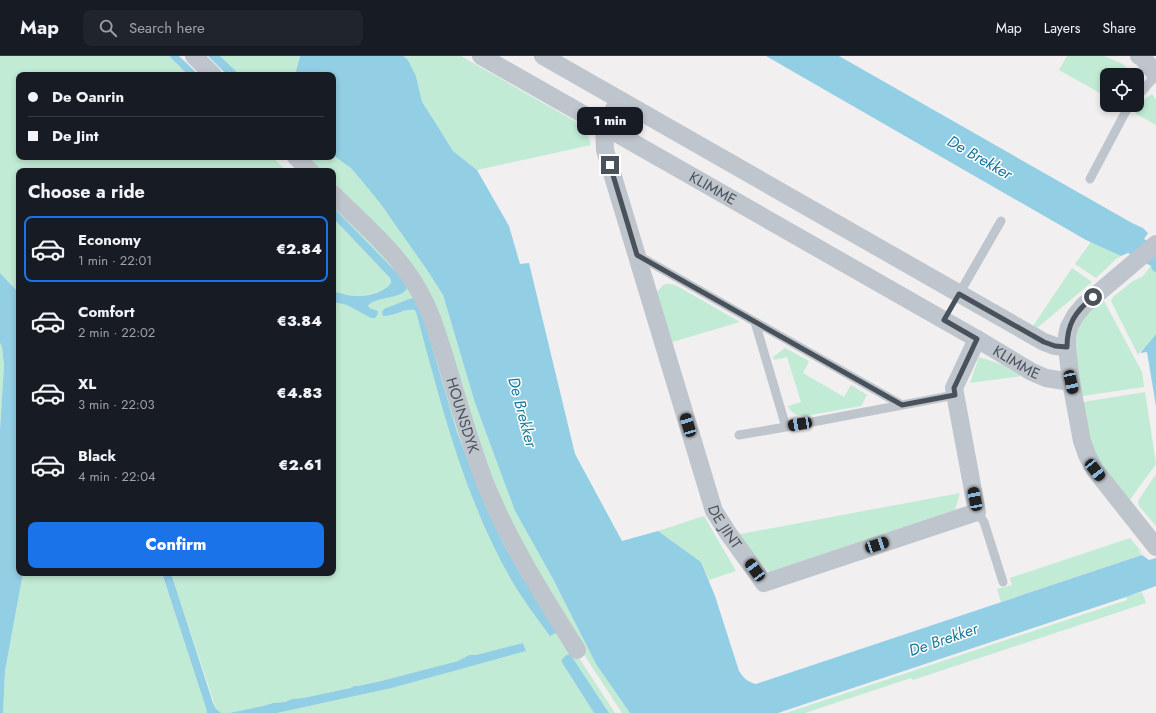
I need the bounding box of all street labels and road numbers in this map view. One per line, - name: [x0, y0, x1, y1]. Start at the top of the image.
- street label: KLIMME: [685, 166, 741, 211]
- street label: KLIMME: [989, 340, 1043, 385]
- street label: HOUNSDYK: [440, 375, 485, 457]
- street label: DE JINT: [702, 503, 747, 554]

